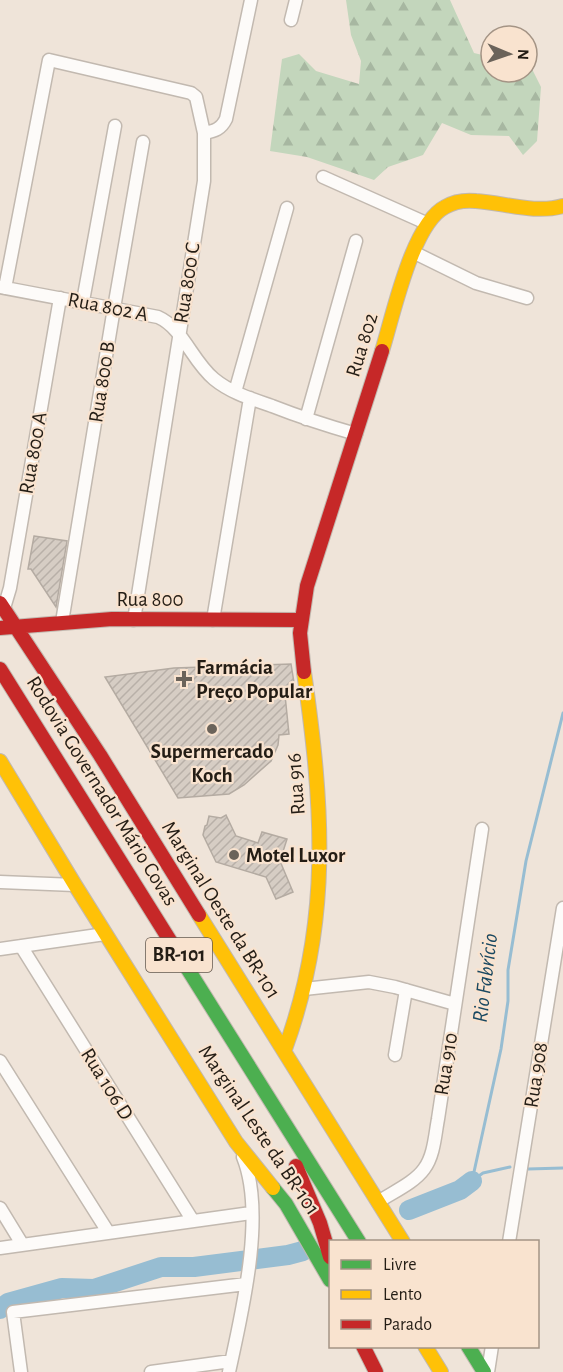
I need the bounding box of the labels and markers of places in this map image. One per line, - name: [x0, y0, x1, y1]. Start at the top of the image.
- place label: Farmácia Preço Popular: [196, 657, 313, 702]
- marker: Farmácia Preço Popular: [177, 672, 191, 686]
- marker: Supermercado Koch: [205, 722, 219, 736]
- place label: Supermercado Koch: [150, 741, 274, 786]
- place label: Motel Luxor: [246, 845, 346, 866]
- marker: Motel Luxor: [227, 848, 241, 862]

